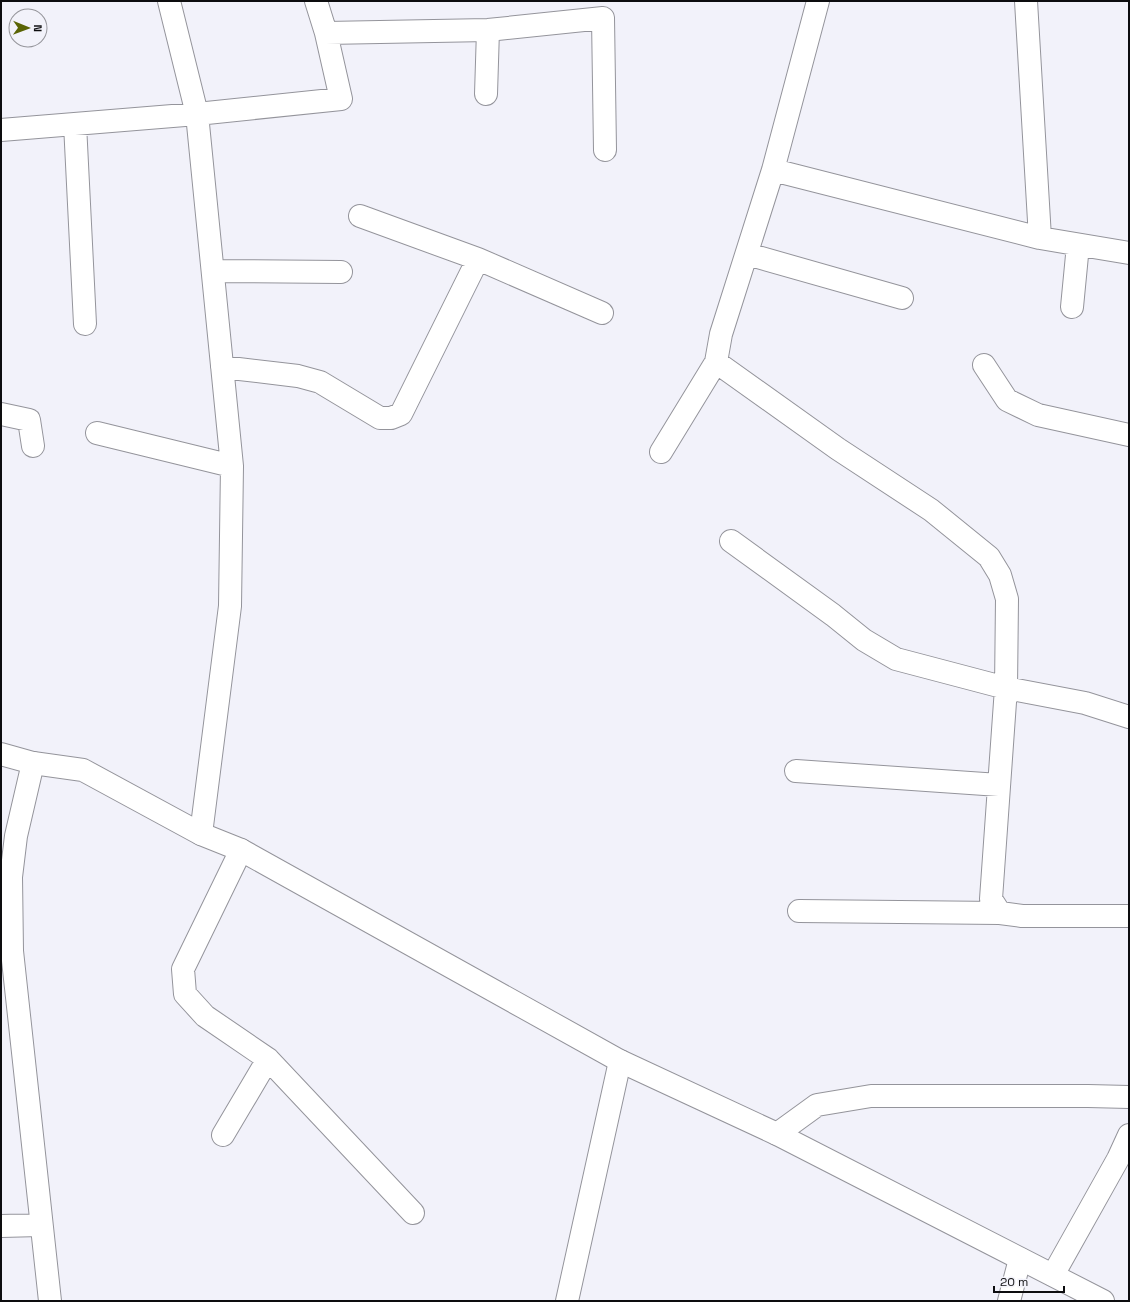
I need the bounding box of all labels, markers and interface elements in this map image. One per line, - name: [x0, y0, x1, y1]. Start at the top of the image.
- north arrow: [8, 8, 48, 48]
- text: N: [31, 24, 45, 32]
- scale bar: [994, 1268, 1064, 1294]
- text: 20 m: [1000, 1274, 1028, 1290]

